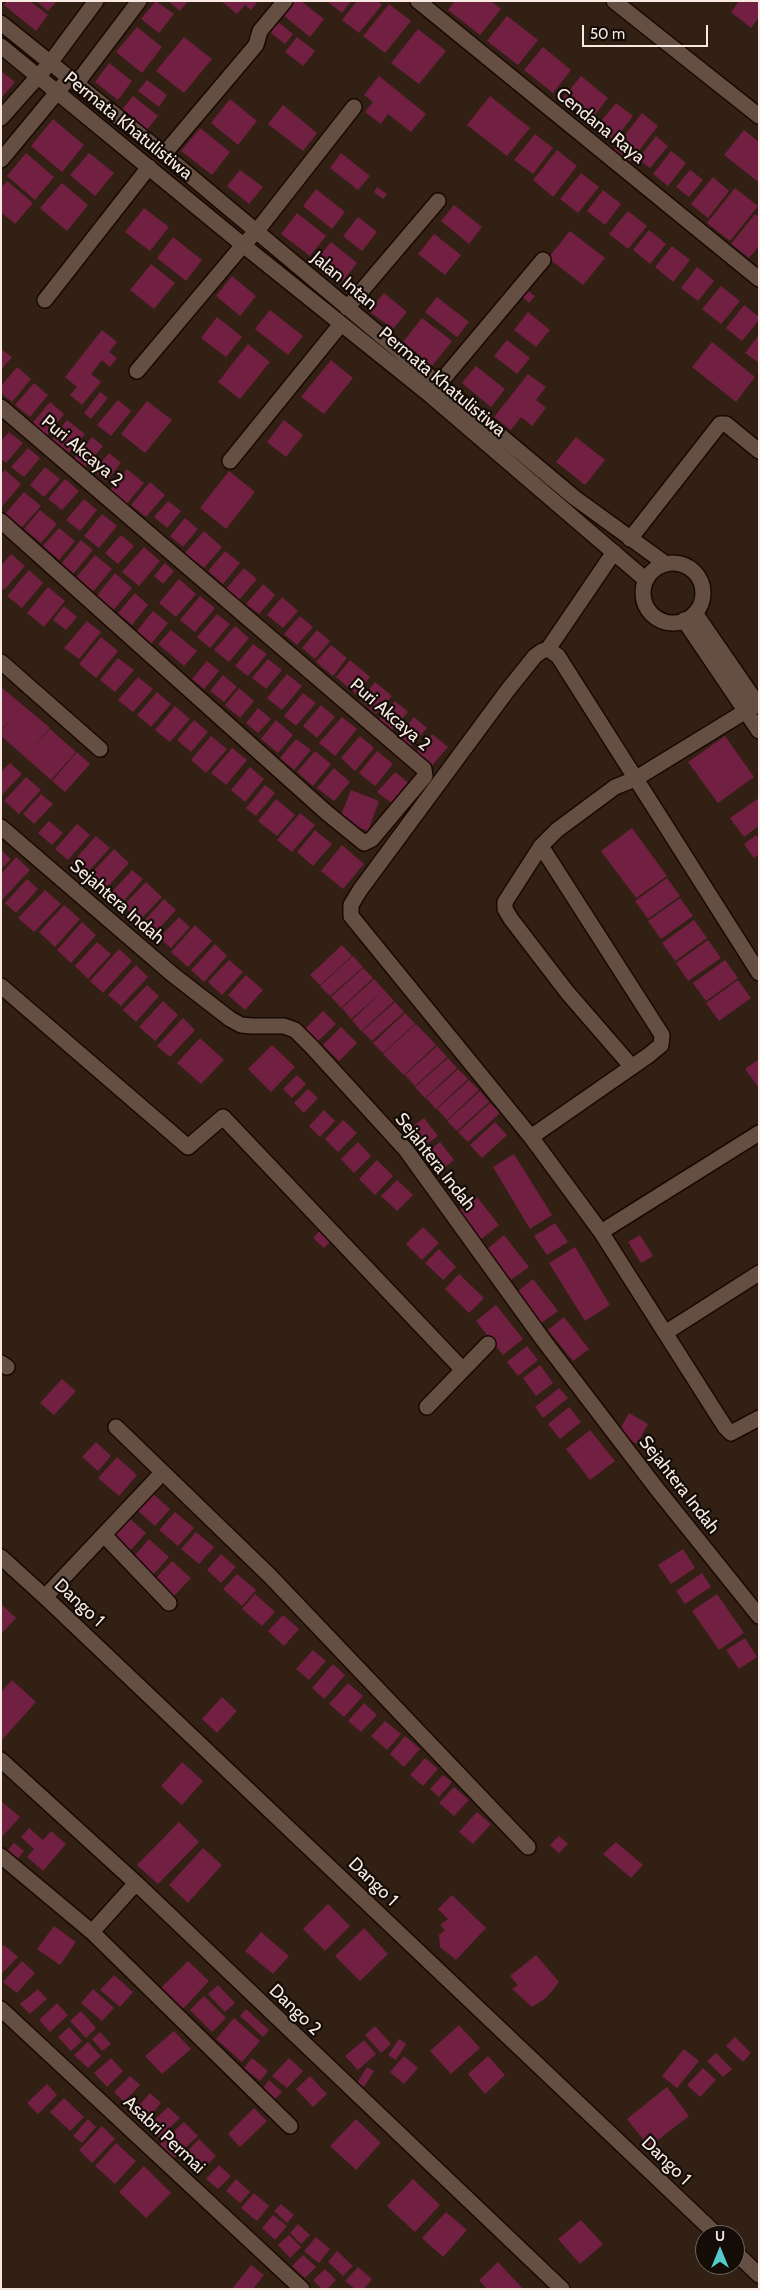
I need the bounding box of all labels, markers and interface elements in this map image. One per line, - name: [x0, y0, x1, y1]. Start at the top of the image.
- scale bar: [585, 15, 711, 47]
- text: 50 m: [590, 25, 625, 43]
- street label: Permata Khatulistiwa: [59, 68, 197, 184]
- street label: Cendana Raya: [551, 84, 649, 168]
- street label: Jalan Intan: [307, 247, 381, 315]
- street label: Permata Khatulistiwa: [374, 323, 510, 441]
- street label: Puri Akcaya 2: [37, 411, 127, 491]
- street label: Puri Akcaya 2: [345, 674, 435, 756]
- street label: Sejahtera Indah: [65, 855, 169, 949]
- street label: Sejahtera Indah: [390, 1109, 480, 1215]
- street label: Sejahtera Indah: [634, 1432, 724, 1538]
- street label: Dango 1: [50, 1574, 108, 1632]
- street label: Dango 1: [344, 1853, 402, 1911]
- street label: Dango 2: [264, 1980, 326, 2040]
- street label: Asabri Permai: [119, 2092, 209, 2178]
- street label: Dango 1: [637, 2132, 695, 2190]
- north arrow: [695, 2225, 745, 2275]
- text: U: [715, 2227, 725, 2245]

